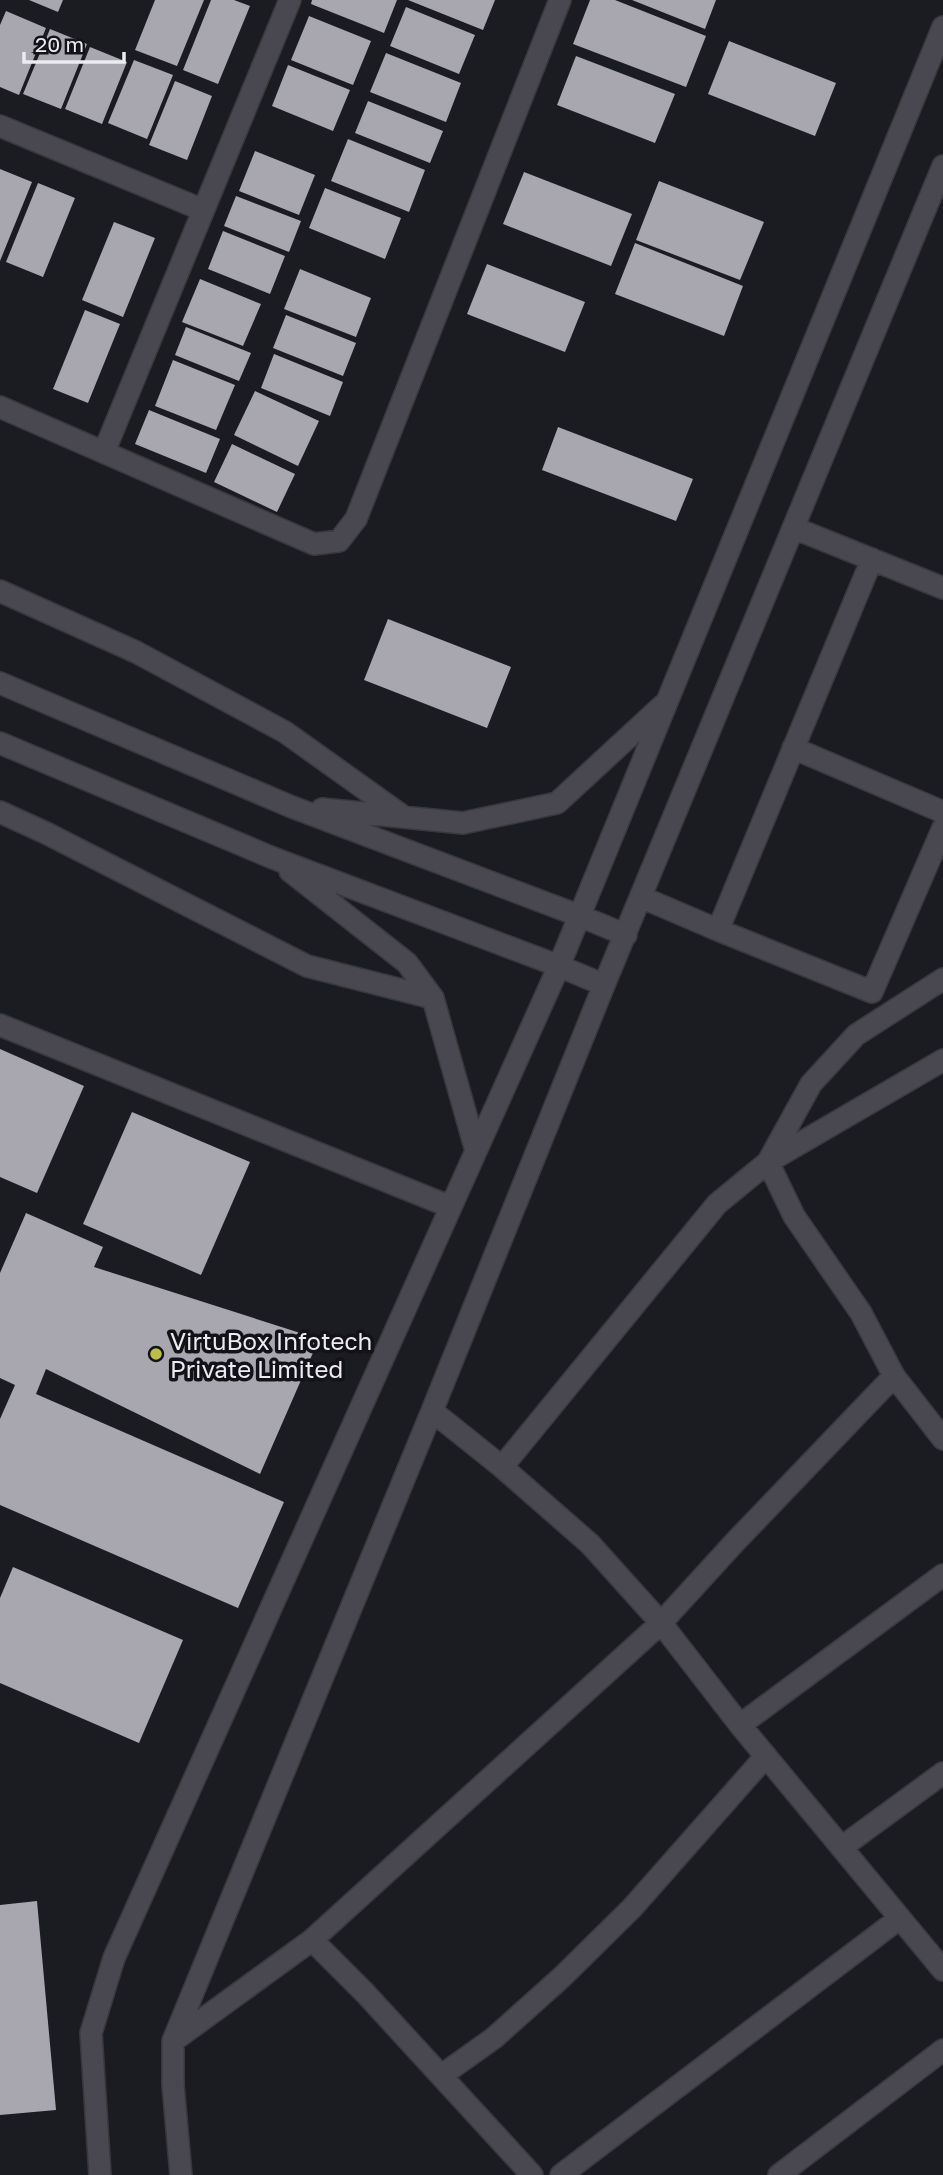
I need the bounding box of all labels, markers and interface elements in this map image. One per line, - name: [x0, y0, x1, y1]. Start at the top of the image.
- scale bar: [24, 21, 124, 65]
- text: 20 m: [35, 31, 84, 57]
- place label: VirtuBox Infotech Private Limited: [170, 1326, 372, 1383]
- marker: VirtuBox Infotech Private Limited: [148, 1346, 164, 1362]

